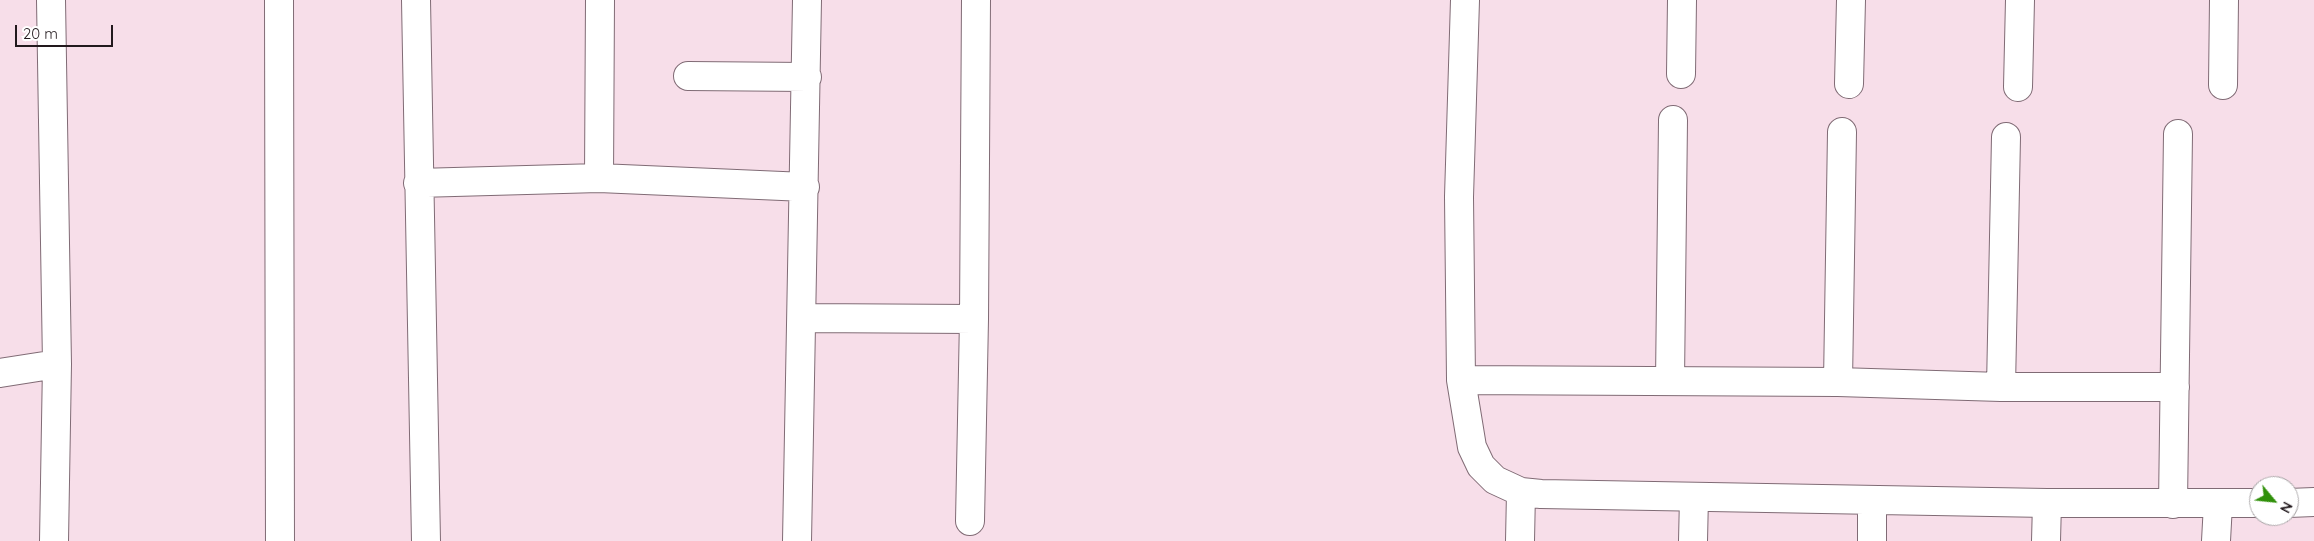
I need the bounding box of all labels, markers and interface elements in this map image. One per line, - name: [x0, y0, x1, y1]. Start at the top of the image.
- scale bar: [18, 15, 115, 47]
- text: 20 m: [23, 24, 58, 43]
- north arrow: [2249, 476, 2299, 526]
- text: N: [2276, 499, 2297, 516]

